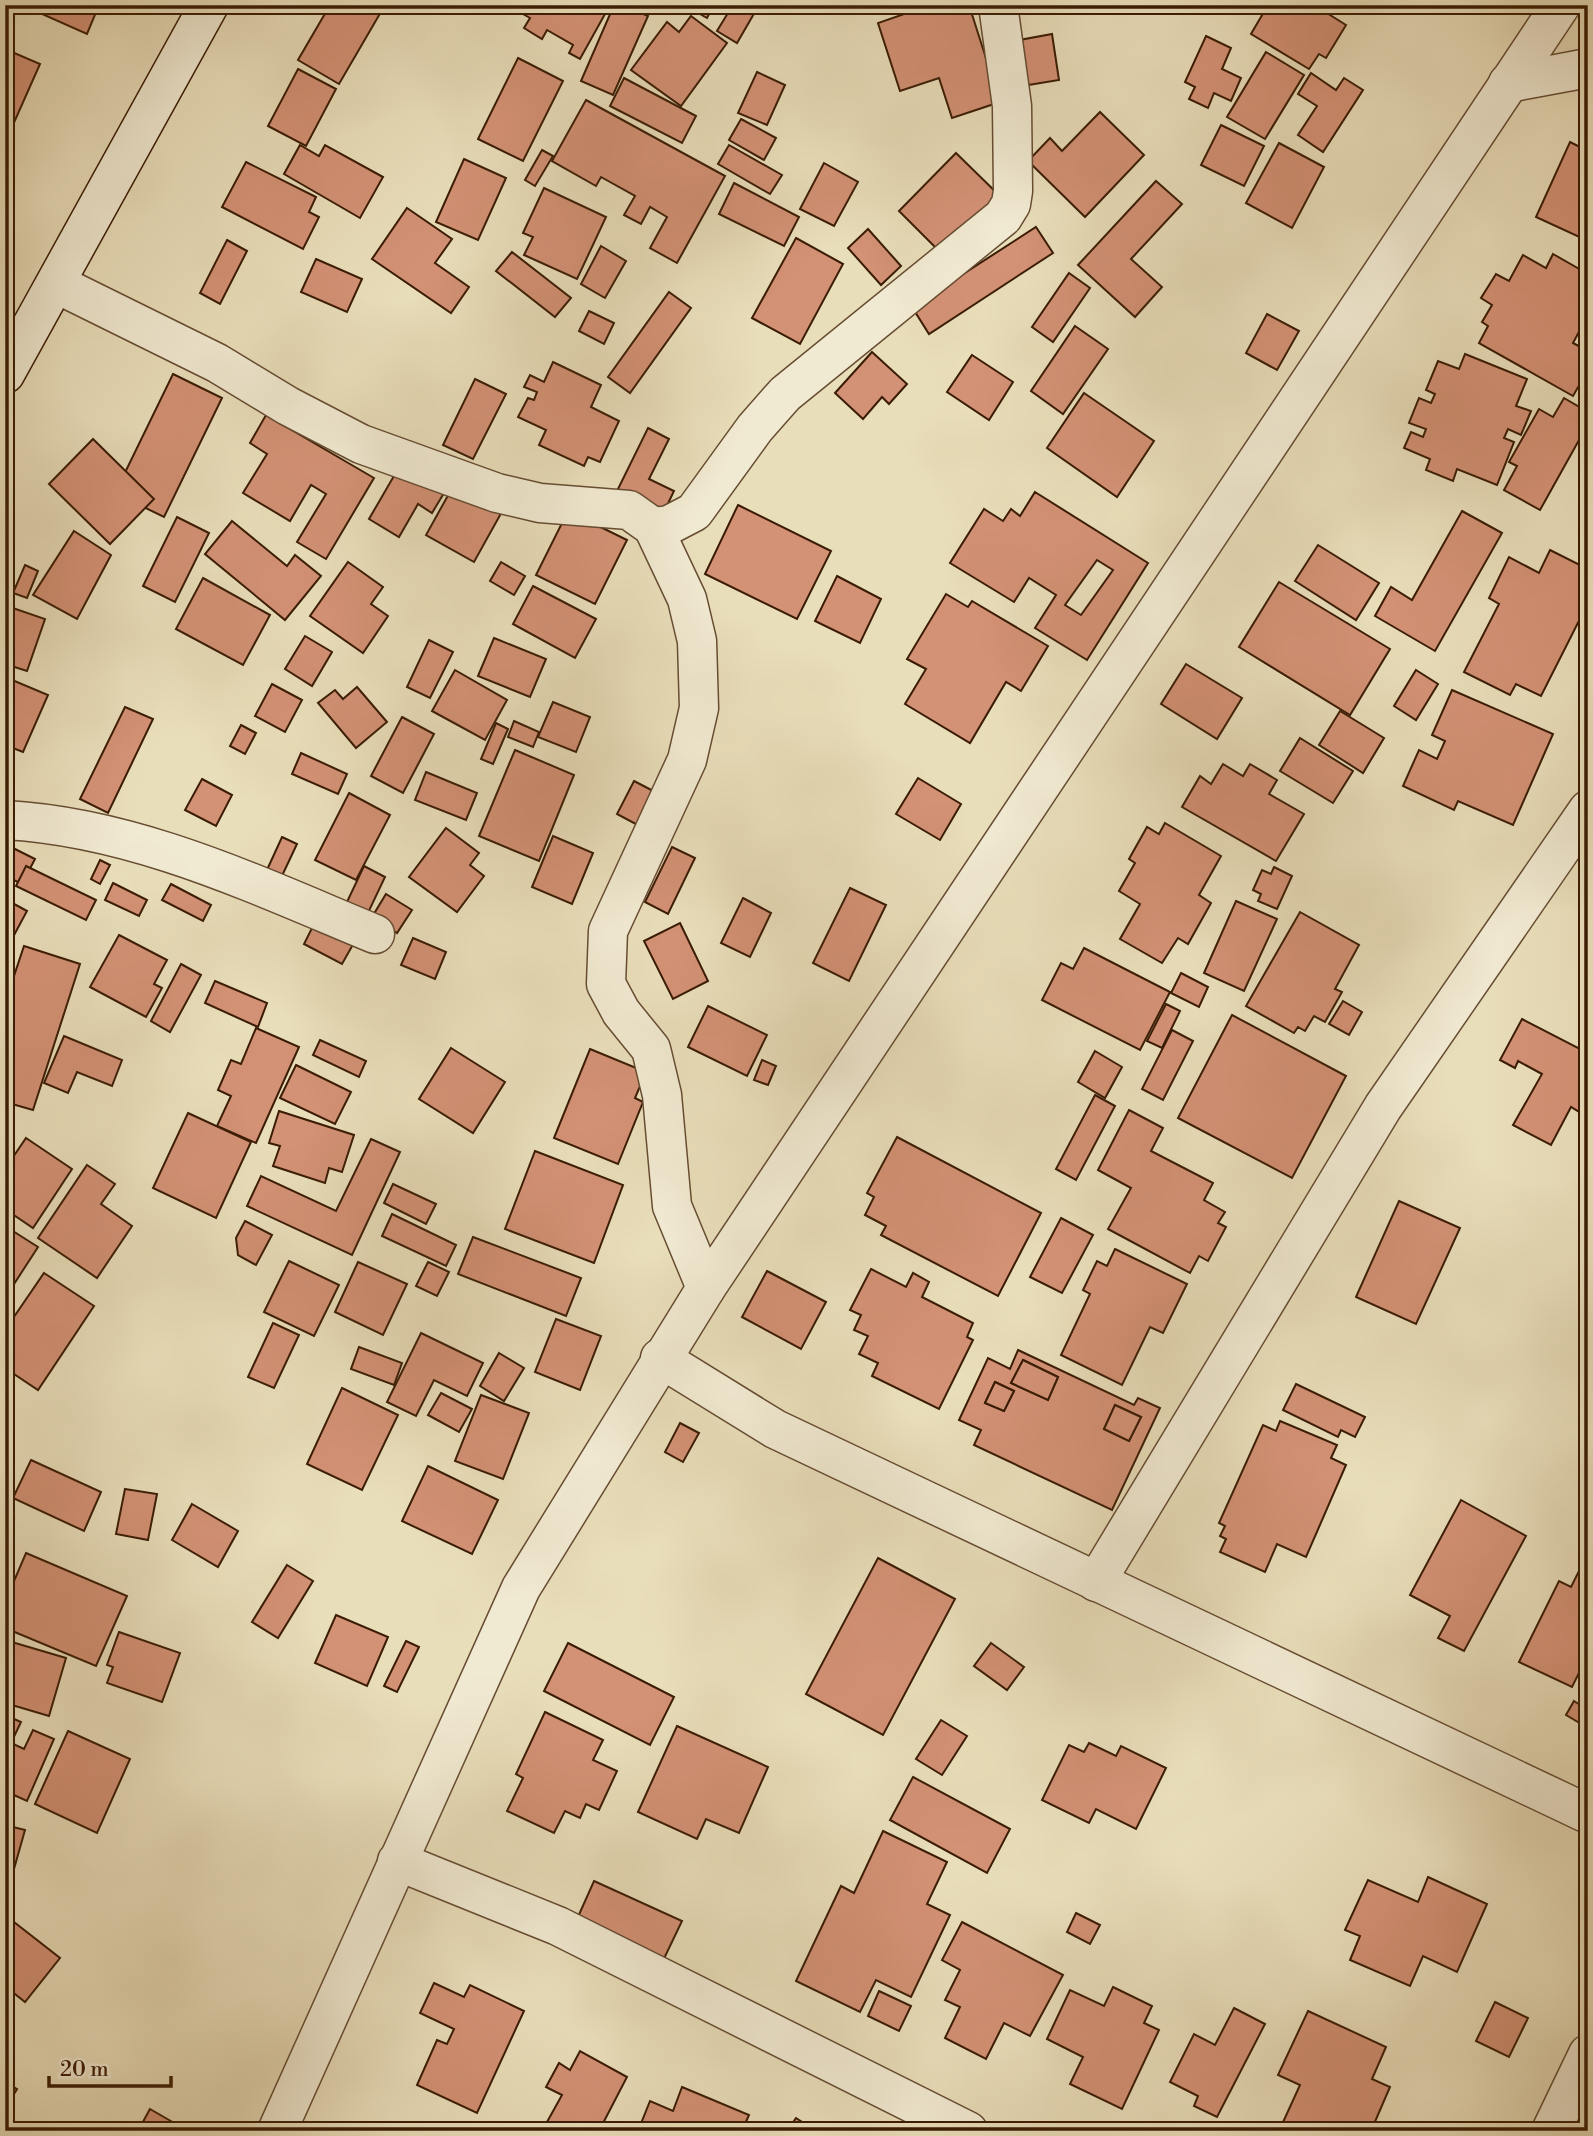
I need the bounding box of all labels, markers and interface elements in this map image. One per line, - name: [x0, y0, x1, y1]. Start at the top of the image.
- scale bar: [49, 2045, 172, 2089]
- text: 20 m: [60, 2057, 109, 2083]

